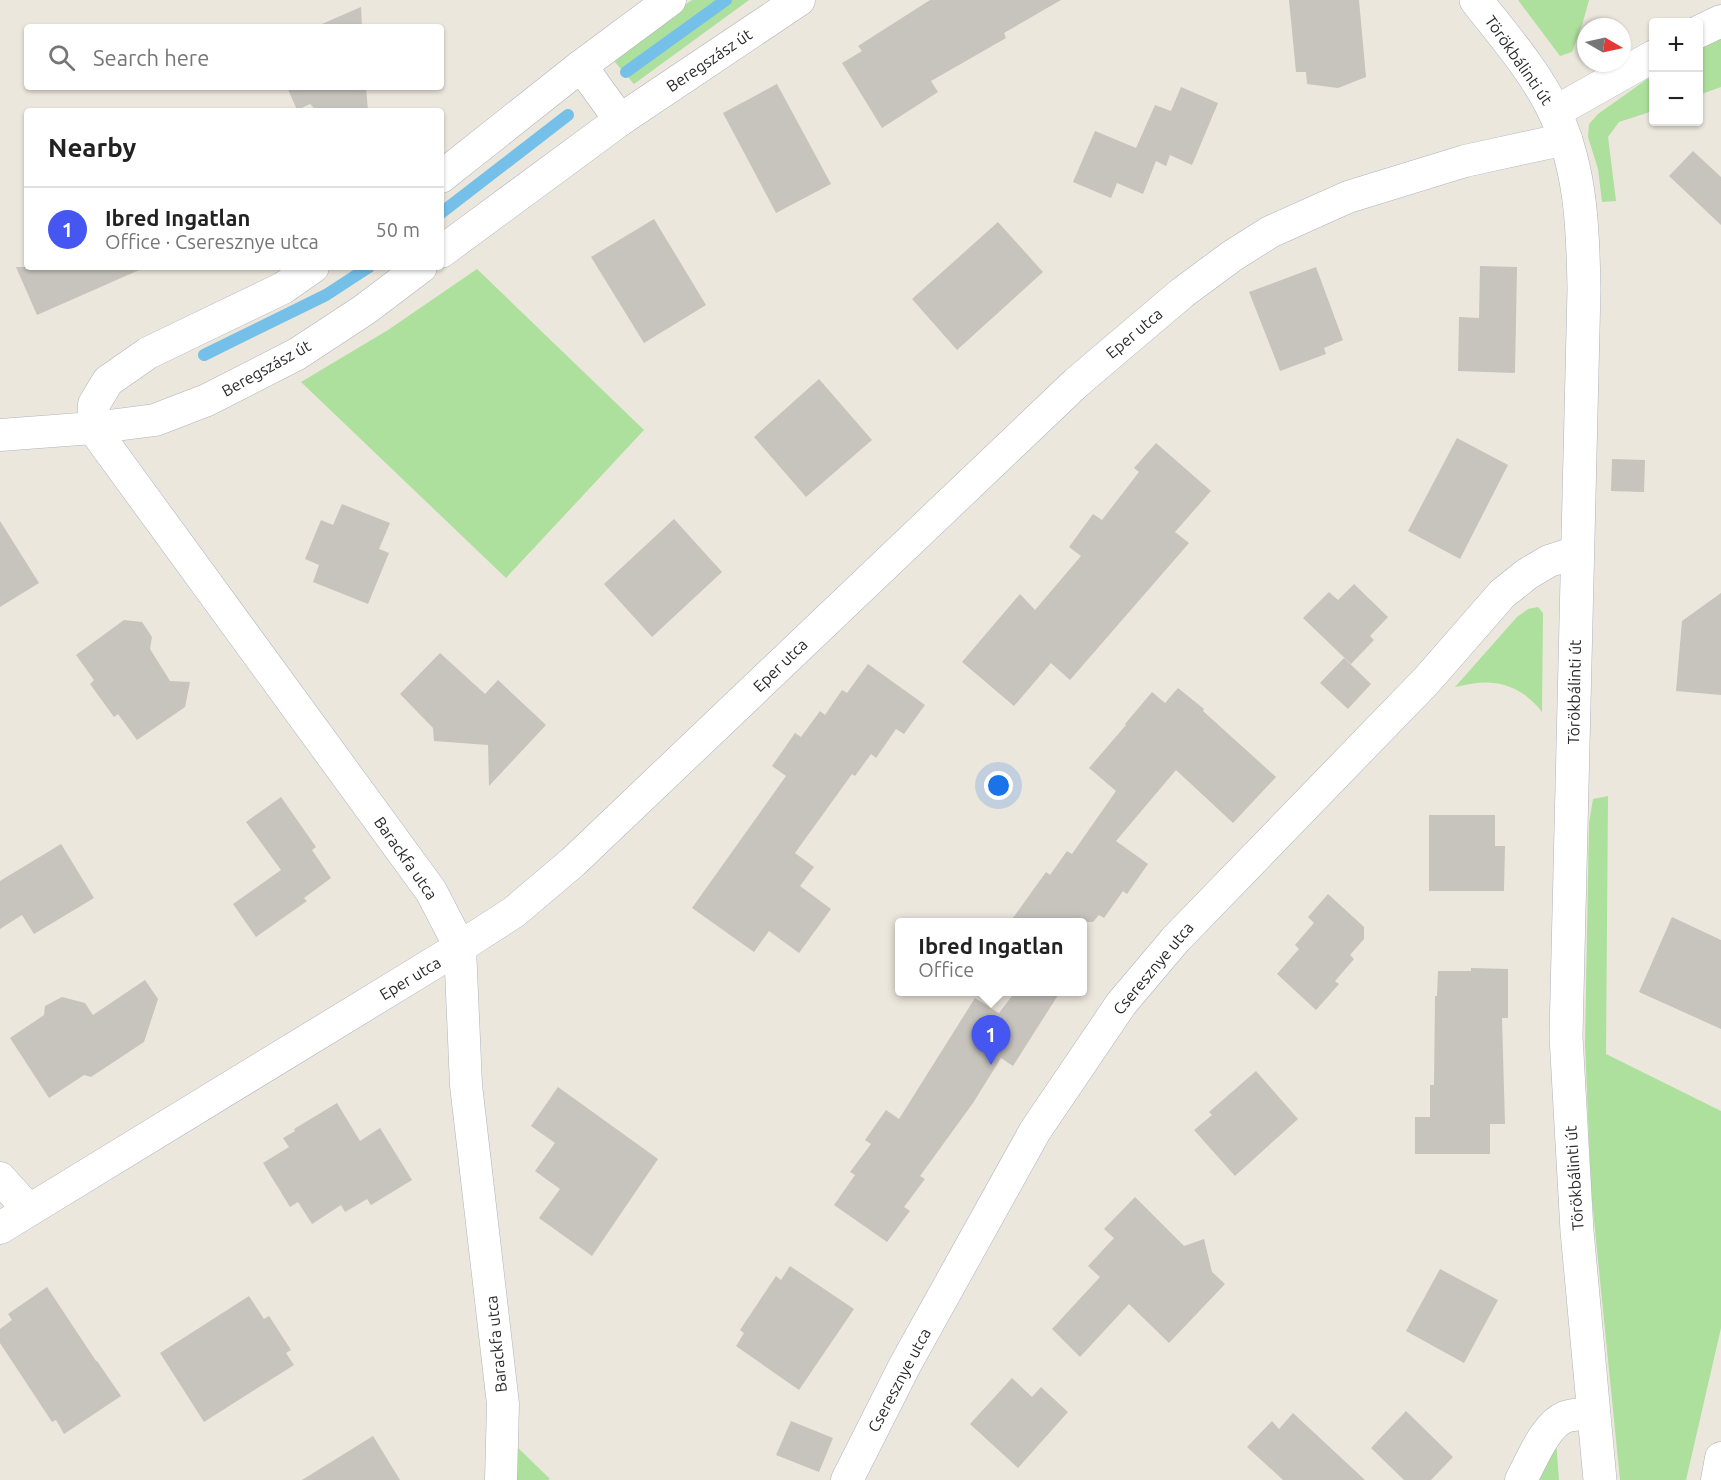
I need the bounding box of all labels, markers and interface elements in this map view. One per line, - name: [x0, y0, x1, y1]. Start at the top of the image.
- street label: Törökbálinti út: [1482, 12, 1557, 109]
- north arrow: [1577, 18, 1631, 72]
- map controls: [1649, 18, 1703, 126]
- button: +: [1649, 18, 1703, 72]
- search box: [24, 24, 444, 90]
- street label: Beregszász út: [663, 24, 756, 95]
- icon: search: [45, 41, 78, 74]
- text: Search here: [93, 45, 209, 70]
- button: −: [1649, 72, 1703, 126]
- text: Nearby: [48, 133, 136, 162]
- text: Ibred Ingatlan: [105, 205, 250, 230]
- text: 1: [62, 218, 73, 241]
- text: 50 m: [376, 218, 420, 241]
- text: Office · Cseresznye utca: [105, 230, 319, 253]
- street label: Eper utca: [1102, 304, 1166, 362]
- street label: Beregszász út: [218, 336, 314, 400]
- street label: Eper utca: [749, 635, 811, 695]
- street label: Törökbálinti út: [1564, 639, 1584, 745]
- your location: [984, 771, 1013, 800]
- street label: Barackfa utca: [371, 813, 441, 903]
- popup: [895, 918, 1087, 996]
- street label: Cseresznye utca: [1109, 918, 1197, 1018]
- text: Ibred Ingatlan: [918, 933, 1064, 958]
- street label: Eper utca: [376, 953, 444, 1003]
- text: Office: [918, 958, 974, 981]
- pin: 1: [972, 1016, 1010, 1065]
- street label: Törökbálinti út: [1561, 1124, 1587, 1231]
- street label: Barackfa utca: [482, 1295, 510, 1393]
- street label: Cseresznye utca: [864, 1325, 934, 1435]

